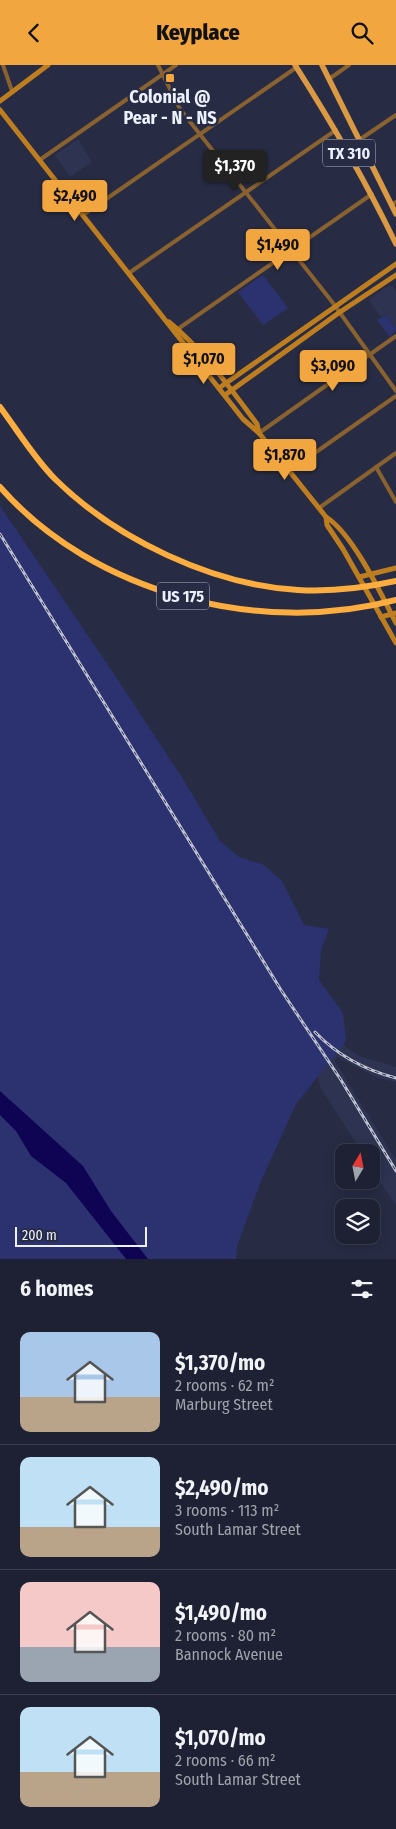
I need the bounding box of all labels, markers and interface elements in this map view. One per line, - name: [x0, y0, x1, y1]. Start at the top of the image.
- icon: back: [20, 19, 48, 47]
- text: Keyplace: [156, 19, 240, 46]
- icon: search: [348, 19, 376, 47]
- marker: Colonial @ Pear - N - NS: [164, 72, 176, 84]
- place label: Colonial @ Pear - N - NS: [123, 86, 217, 129]
- road number: TX 310: [323, 140, 375, 167]
- pin: $1,370: [194, 149, 276, 192]
- text: $1,370: [215, 156, 255, 175]
- pin: $2,490: [34, 179, 116, 222]
- text: $2,490: [53, 186, 97, 205]
- pin: $1,490: [237, 229, 319, 271]
- text: $1,490: [257, 235, 299, 254]
- pin: $1,070: [163, 343, 245, 385]
- text: $1,070: [183, 349, 225, 368]
- pin: $3,090: [292, 349, 374, 392]
- text: $3,090: [311, 356, 355, 375]
- pin: $1,870: [244, 439, 326, 481]
- text: $1,870: [264, 445, 306, 464]
- road number: US 175: [157, 583, 209, 609]
- north arrow: [335, 1144, 380, 1189]
- map controls: [335, 1144, 380, 1244]
- button: layers: [335, 1199, 380, 1244]
- scale bar: [15, 1224, 148, 1247]
- text: 200 m: [22, 1227, 57, 1244]
- icon: filters: [348, 1275, 376, 1303]
- text: 6 homes: [20, 1276, 93, 1302]
- text: $1,370/mo: [175, 1350, 265, 1376]
- icon: home: [60, 1352, 120, 1412]
- text: 2 rooms · 62 m²: [175, 1376, 274, 1395]
- text: Marburg Street: [175, 1395, 273, 1414]
- text: $2,490/mo: [175, 1475, 268, 1501]
- icon: home: [60, 1477, 120, 1537]
- text: 3 rooms · 113 m²: [175, 1501, 279, 1520]
- text: South Lamar Street: [175, 1520, 301, 1539]
- text: $1,490/mo: [175, 1600, 267, 1626]
- icon: home: [60, 1602, 120, 1662]
- text: 2 rooms · 80 m²: [175, 1626, 276, 1645]
- text: Bannock Avenue: [175, 1645, 283, 1664]
- text: $1,070/mo: [175, 1725, 266, 1751]
- icon: home: [60, 1727, 120, 1787]
- text: 2 rooms · 66 m²: [175, 1751, 275, 1770]
- text: South Lamar Street: [175, 1770, 301, 1789]

